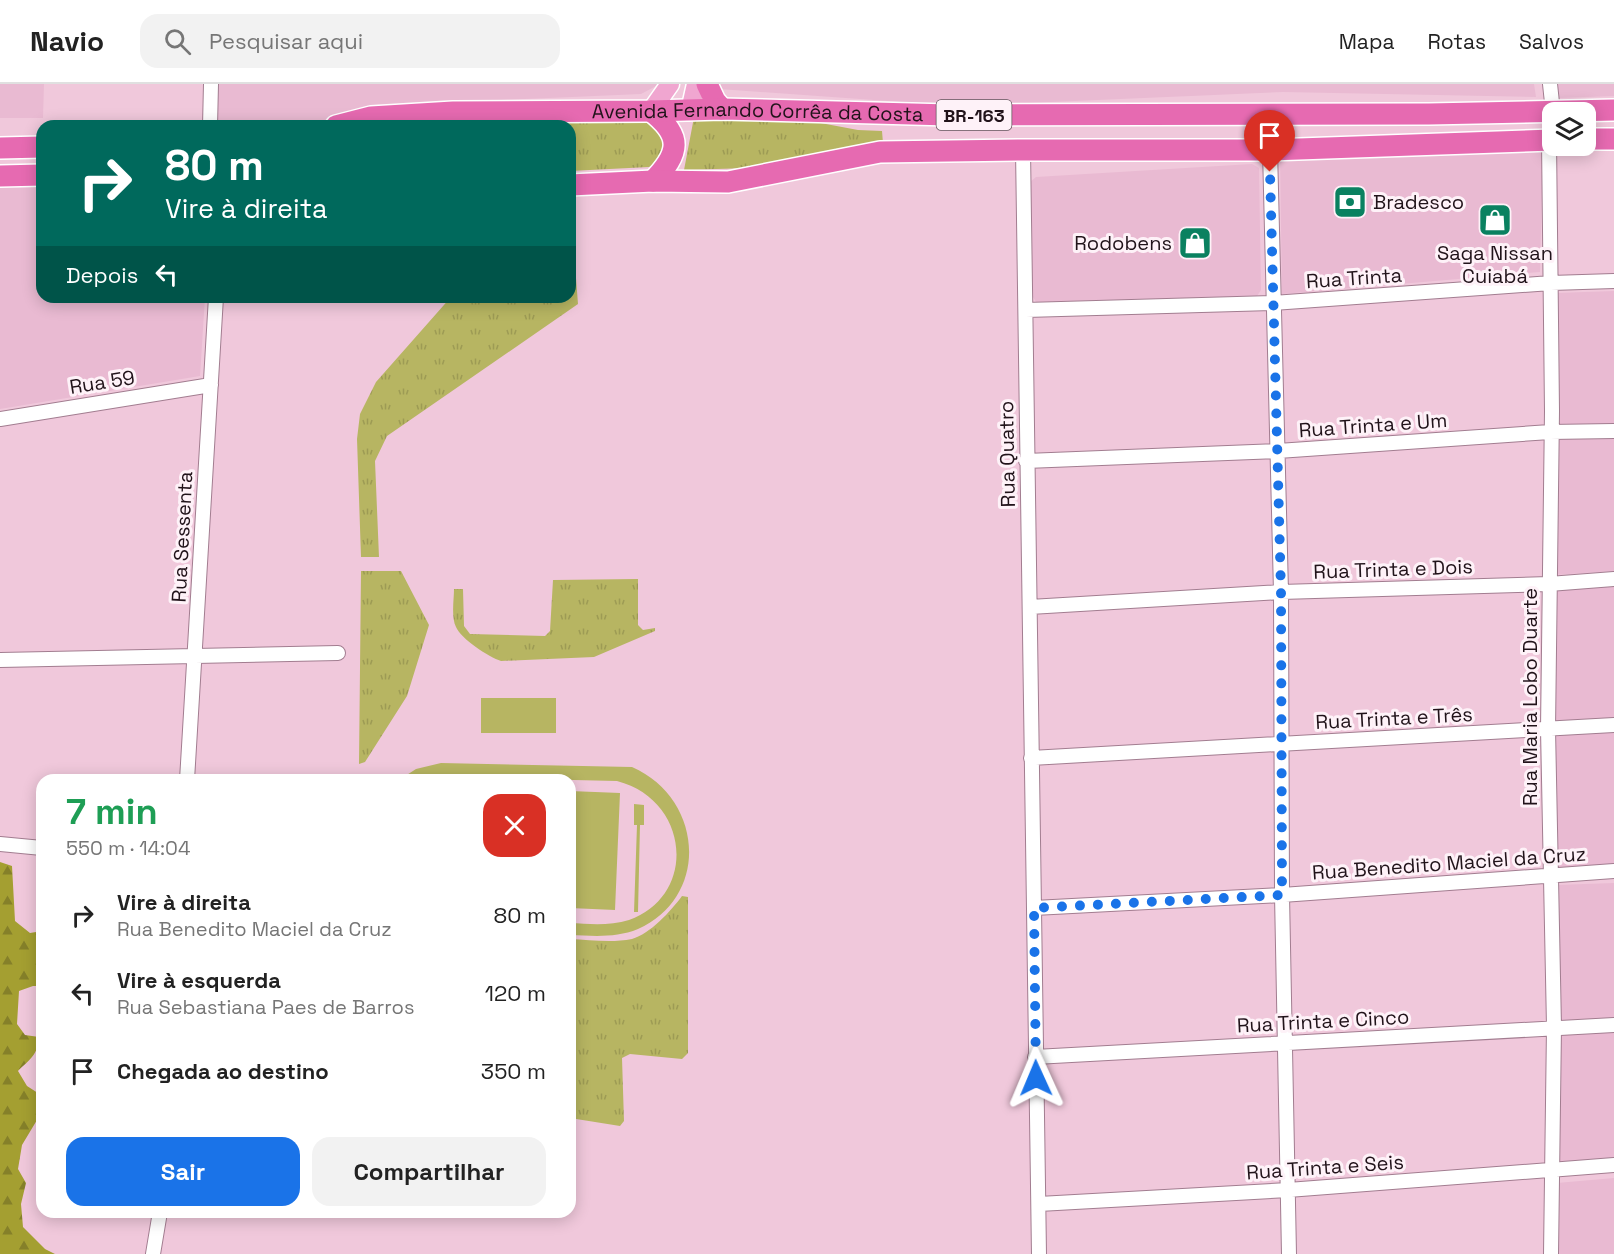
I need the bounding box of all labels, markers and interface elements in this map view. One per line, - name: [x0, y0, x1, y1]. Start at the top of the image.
- search box: [140, 14, 560, 68]
- text: Navio: [30, 23, 104, 59]
- icon: search: [161, 25, 194, 58]
- text: Pesquisar aqui: [209, 27, 363, 55]
- text: Mapa: [1339, 28, 1394, 55]
- text: Rotas: [1427, 28, 1486, 55]
- text: Salvos: [1519, 28, 1584, 55]
- street label: Avenida Fernando Corrêa da Costa: [592, 96, 924, 127]
- road number: BR-163: [936, 100, 1012, 130]
- map controls: [1542, 102, 1596, 156]
- button: layers: [1542, 102, 1596, 156]
- pin: [1244, 110, 1295, 172]
- icon: arrive: [1253, 119, 1286, 152]
- text: 80 m: [165, 139, 264, 192]
- icon: right: [66, 144, 144, 222]
- bank icon: Bradesco: [1332, 184, 1368, 220]
- place label: Bradesco: [1373, 189, 1464, 215]
- text: Vire à direita: [165, 191, 328, 226]
- shop icon: Saga Nissan Cuiabá: [1477, 202, 1513, 238]
- shop icon: Rodobens: [1177, 225, 1213, 261]
- place label: Rodobens: [1074, 230, 1172, 256]
- place label: Saga Nissan Cuiabá: [1437, 240, 1553, 289]
- icon: left: [150, 258, 183, 291]
- text: Depois: [66, 261, 138, 289]
- street label: Rua Trinta: [1305, 262, 1403, 294]
- street label: Rua 59: [68, 364, 136, 400]
- street label: Rua Quatro: [993, 400, 1021, 508]
- street label: Rua Trinta e Um: [1298, 407, 1448, 443]
- street label: Rua Sessenta: [166, 471, 198, 603]
- street label: Rua Trinta e Dois: [1313, 553, 1473, 585]
- street label: Rua Maria Lobo Duarte: [1517, 588, 1543, 806]
- street label: Rua Trinta e Três: [1315, 701, 1473, 735]
- text: 7 min: [66, 789, 158, 835]
- button: close: [483, 794, 546, 857]
- text: 550 m · 14:04: [66, 835, 190, 861]
- street label: Rua Benedito Maciel da Cruz: [1311, 840, 1587, 886]
- text: Vire à direita: [117, 888, 251, 916]
- icon: right: [66, 899, 99, 932]
- text: 80 m: [494, 901, 546, 929]
- text: Rua Benedito Maciel da Cruz: [117, 916, 392, 942]
- text: Vire à esquerda: [117, 966, 281, 994]
- icon: left: [66, 977, 99, 1010]
- text: 120 m: [485, 979, 546, 1007]
- text: Rua Sebastiana Paes de Barros: [117, 994, 414, 1020]
- street label: Rua Trinta e Cinco: [1236, 1003, 1410, 1039]
- position arrow: [1004, 1046, 1068, 1110]
- icon: arrive: [66, 1055, 99, 1088]
- text: Chegada ao destino: [117, 1057, 329, 1085]
- text: 350 m: [481, 1057, 546, 1085]
- button: Sair: [66, 1137, 300, 1206]
- button: Compartilhar: [312, 1137, 546, 1206]
- street label: Rua Trinta e Seis: [1245, 1149, 1405, 1185]

